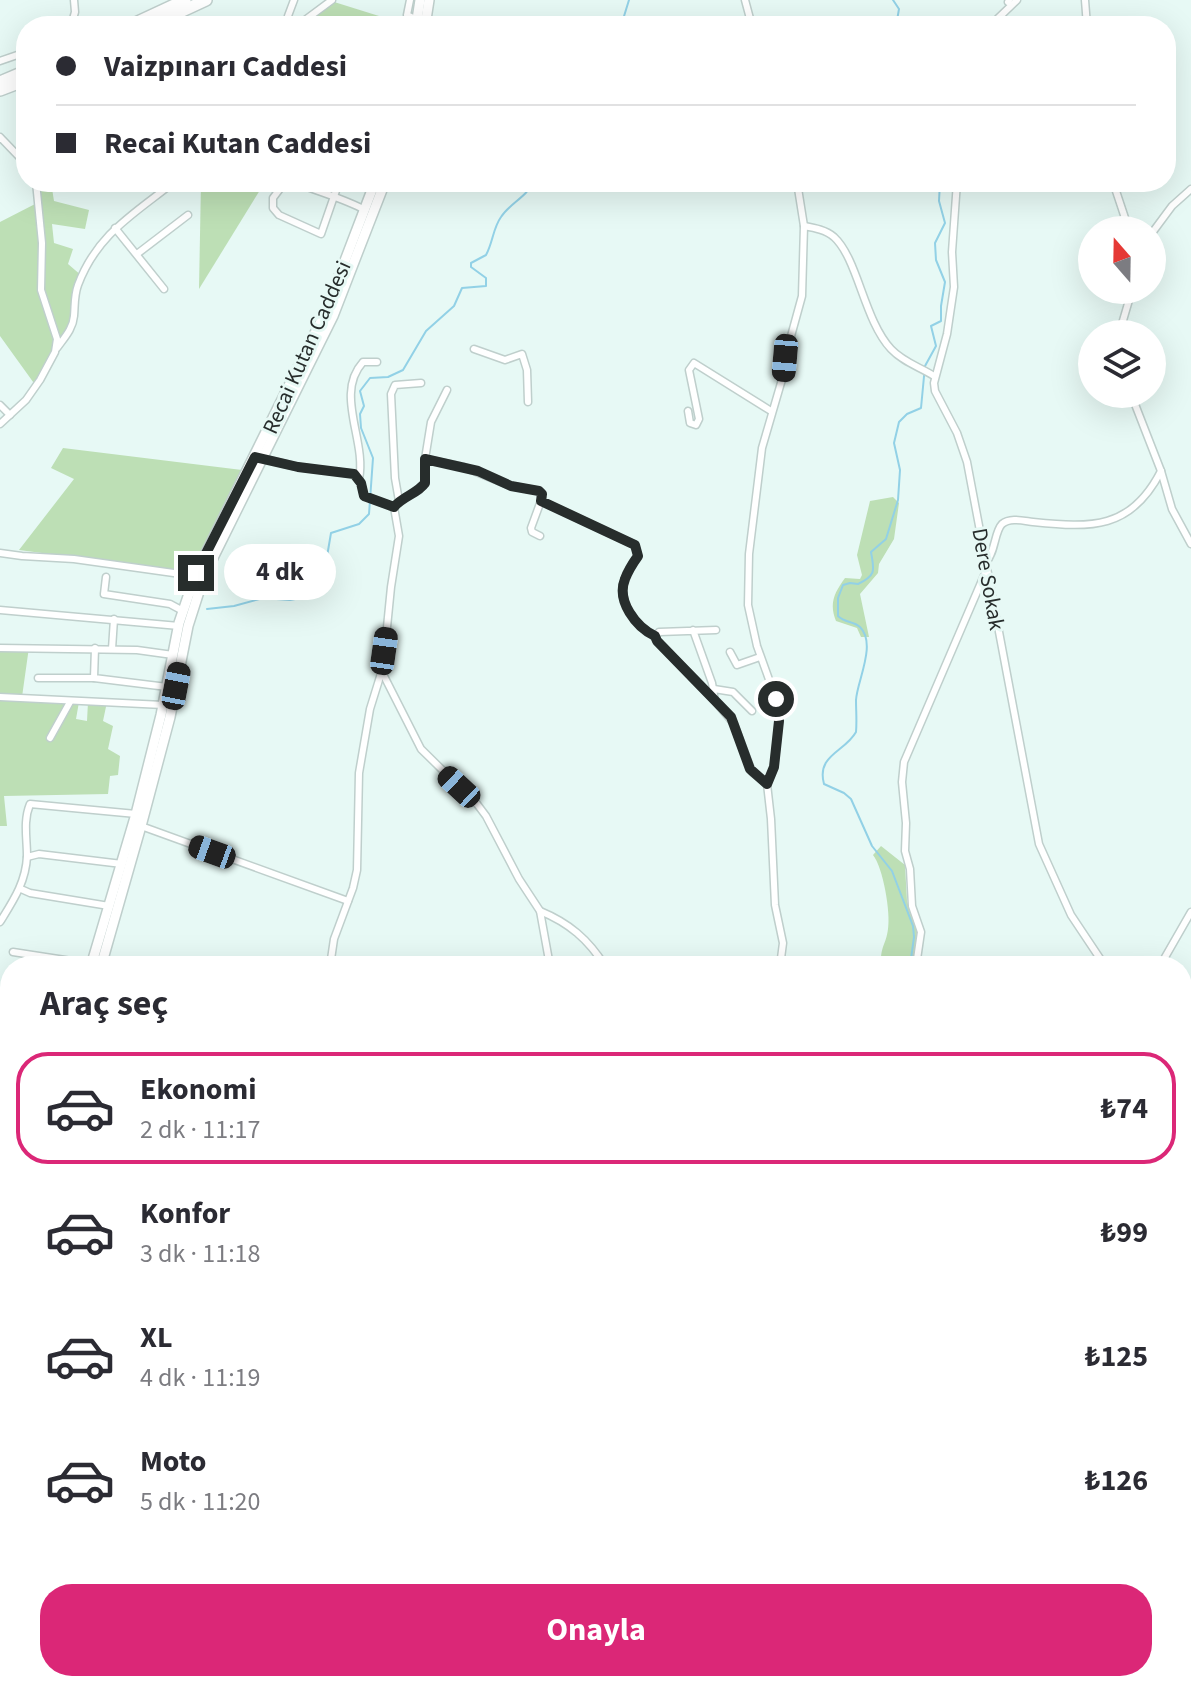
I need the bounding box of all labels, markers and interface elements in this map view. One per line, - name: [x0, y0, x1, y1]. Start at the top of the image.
- text: Vaizpınarı Caddesi: [104, 45, 347, 88]
- text: Recai Kutan Caddesi: [104, 122, 371, 165]
- north arrow: [1078, 216, 1166, 304]
- map controls: [1078, 216, 1166, 408]
- street label: Recai Kutan Caddesi: [254, 256, 359, 439]
- button: layers: [1078, 320, 1166, 408]
- car: [771, 333, 799, 383]
- street label: Dere Sokak: [963, 525, 1013, 633]
- callout: 4 dk: [224, 545, 336, 601]
- text: 4 dk: [256, 553, 304, 590]
- route end: [178, 555, 214, 591]
- car: [369, 626, 399, 676]
- car: [160, 660, 192, 712]
- route start: [758, 681, 794, 717]
- car: [433, 762, 485, 812]
- car: [185, 833, 239, 871]
- text: Araç seç: [40, 978, 168, 1029]
- text: Ekonomi: [140, 1068, 257, 1111]
- icon: car: [44, 1072, 116, 1144]
- text: ₺74: [1100, 1087, 1148, 1130]
- text: 2 dk · 11:17: [140, 1111, 260, 1148]
- text: Konfor: [140, 1192, 230, 1235]
- icon: car: [44, 1196, 116, 1268]
- text: ₺99: [1100, 1211, 1148, 1254]
- text: 3 dk · 11:18: [140, 1235, 260, 1272]
- text: XL: [140, 1316, 173, 1359]
- icon: car: [44, 1320, 116, 1392]
- text: ₺125: [1085, 1335, 1148, 1378]
- text: 4 dk · 11:19: [140, 1359, 260, 1396]
- text: Moto: [140, 1440, 206, 1483]
- icon: car: [44, 1444, 116, 1516]
- text: ₺126: [1085, 1459, 1148, 1502]
- text: 5 dk · 11:20: [140, 1483, 260, 1520]
- button: Onayla: [40, 1584, 1152, 1676]

